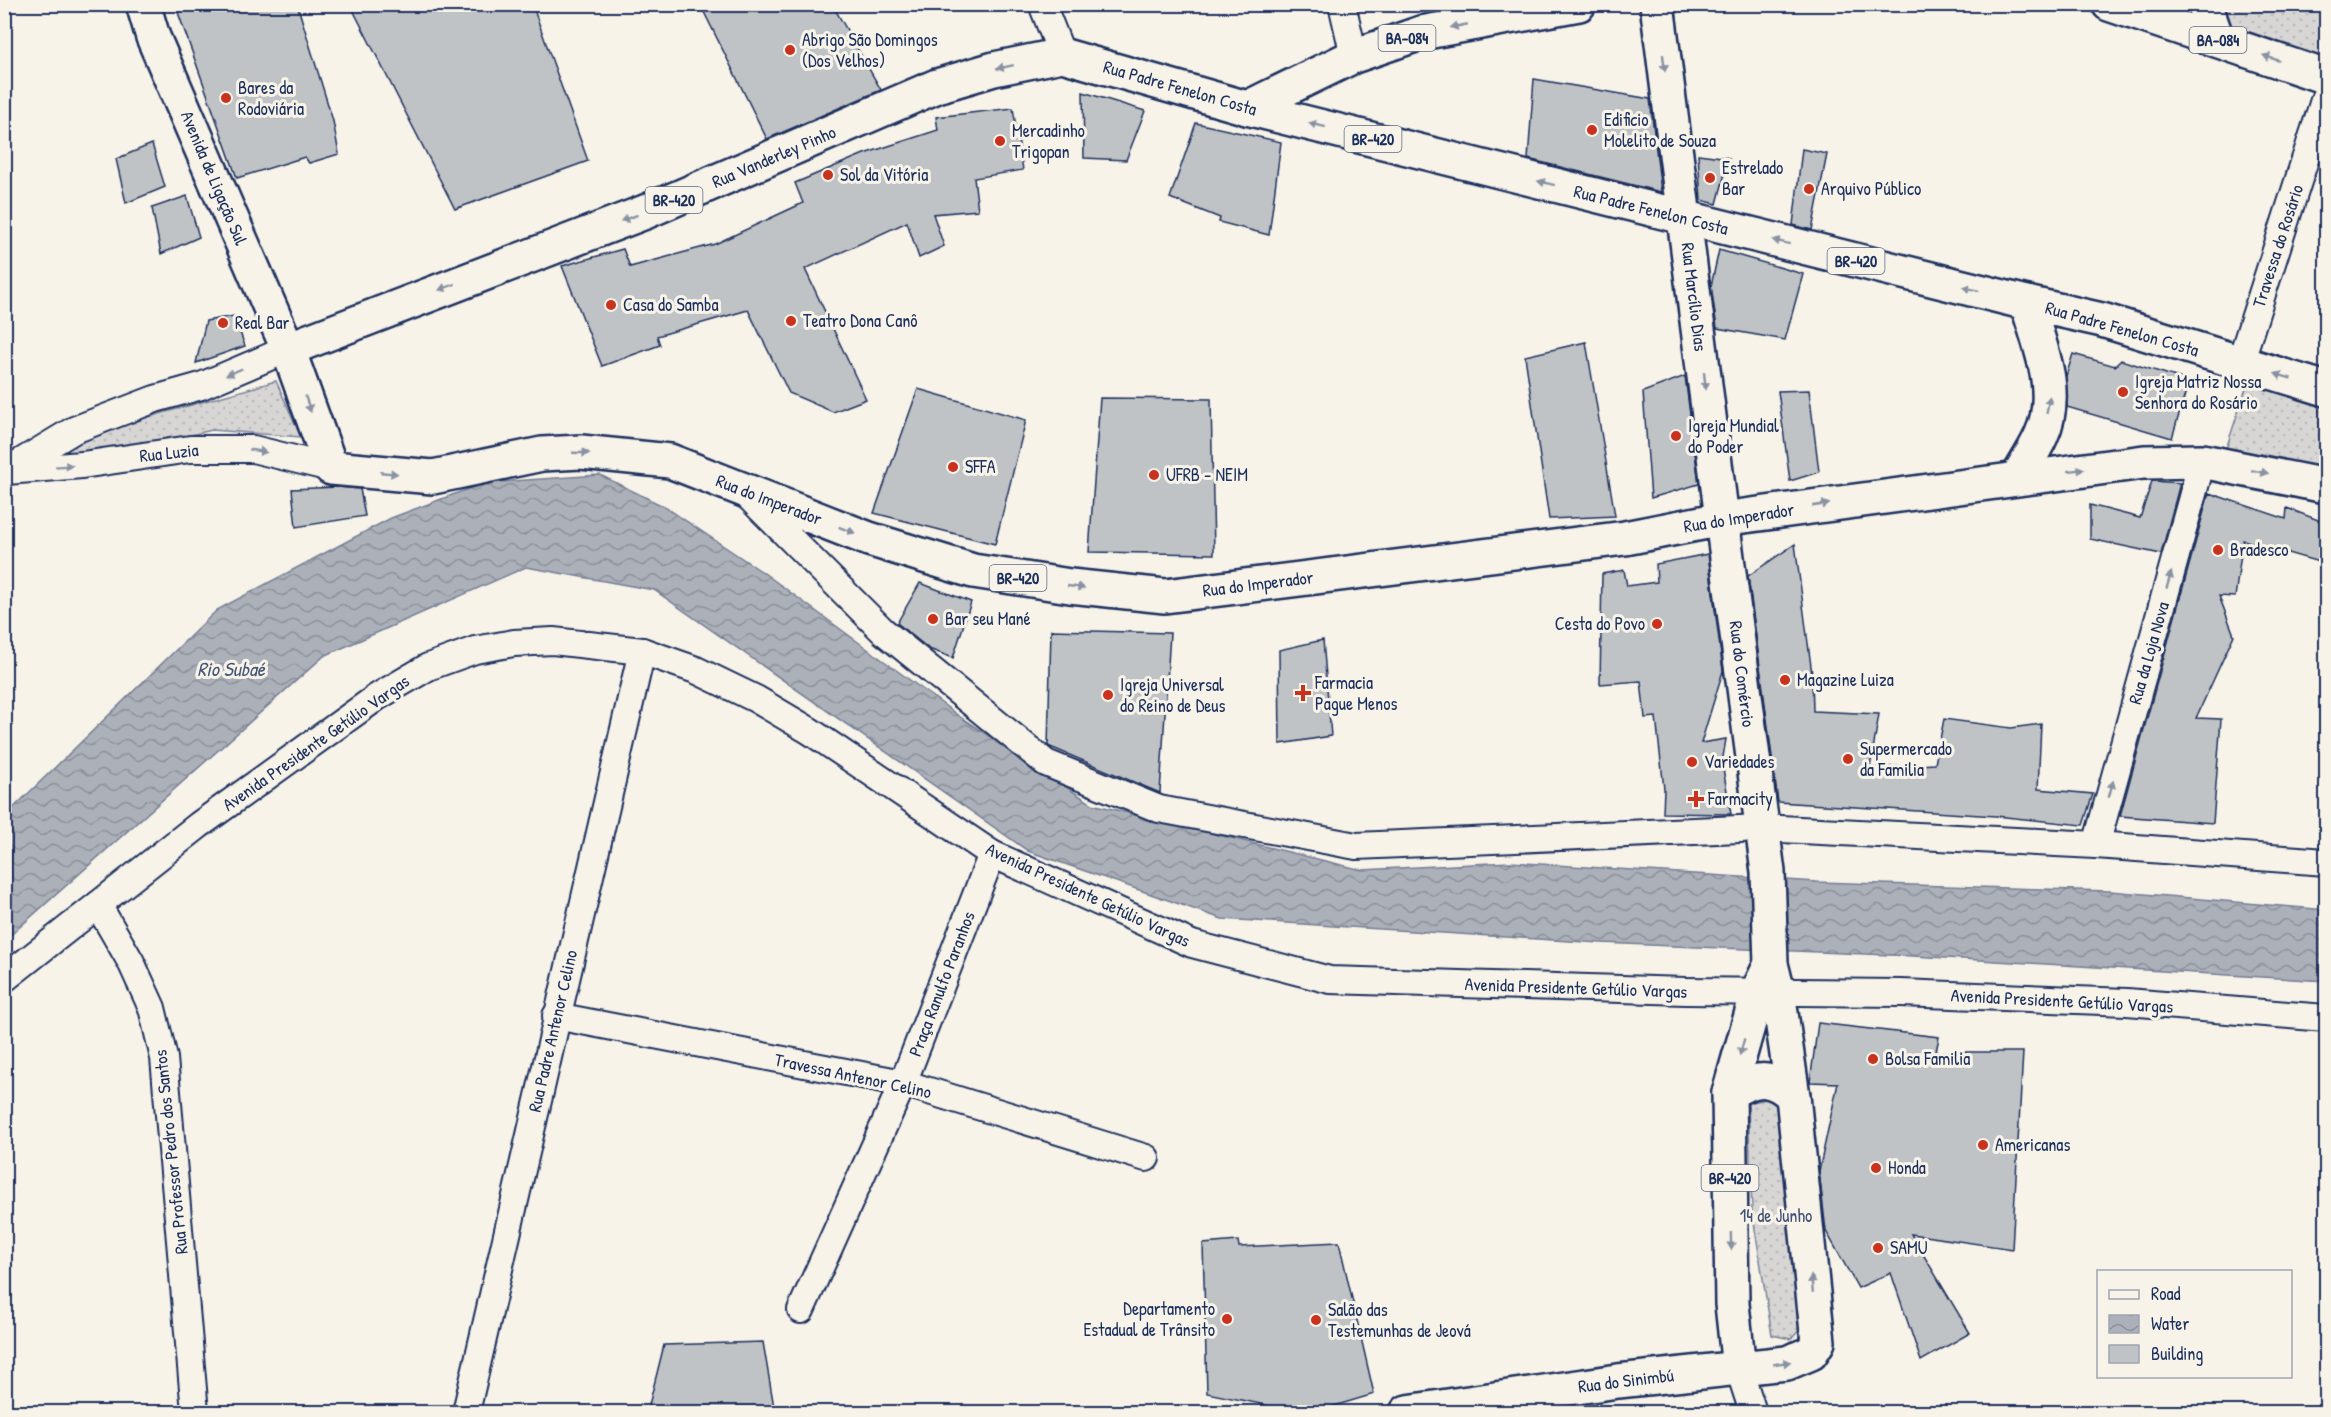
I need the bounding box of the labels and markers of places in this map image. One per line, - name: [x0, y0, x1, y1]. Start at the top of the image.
- place label: Abrigo São Domingos (Dos Velhos): [802, 27, 938, 73]
- marker: Abrigo São Domingos (Dos Velhos): [783, 43, 797, 57]
- place label: Bares da Rodoviária: [238, 75, 304, 121]
- marker: Bares da Rodoviária: [219, 91, 233, 105]
- place label: Edificio Molelito de Souza: [1604, 107, 1716, 153]
- place label: Mercadinho Trigopan: [1012, 118, 1085, 164]
- marker: Edificio Molelito de Souza: [1585, 123, 1599, 137]
- marker: Mercadinho Trigopan: [993, 134, 1007, 148]
- place label: Estrelado Bar: [1722, 155, 1783, 201]
- place label: Sol da Vitória: [840, 162, 928, 187]
- marker: Sol da Vitória: [821, 168, 835, 182]
- marker: Estrelado Bar: [1703, 171, 1717, 185]
- place label: Arquivo Público: [1821, 176, 1921, 201]
- marker: Arquivo Público: [1802, 182, 1816, 196]
- place label: Casa do Samba: [623, 292, 719, 317]
- marker: Casa do Samba: [604, 298, 618, 312]
- place label: Teatro Dona Canô: [803, 308, 918, 333]
- place label: Real Bar: [235, 310, 290, 335]
- marker: Teatro Dona Canô: [784, 314, 798, 328]
- marker: Real Bar: [216, 316, 230, 330]
- place label: Igreja Matriz Nossa Senhora do Rosário: [2135, 369, 2261, 415]
- marker: Igreja Matriz Nossa Senhora do Rosário: [2116, 385, 2130, 399]
- place label: Igreja Mundial do Poder: [1688, 413, 1779, 459]
- marker: Igreja Mundial do Poder: [1669, 429, 1683, 443]
- place label: SFFA: [965, 454, 996, 479]
- marker: SFFA: [946, 460, 960, 474]
- place label: UFRB - NEIM: [1166, 462, 1248, 487]
- marker: UFRB - NEIM: [1147, 468, 1161, 482]
- place label: Bradesco: [2230, 537, 2288, 562]
- marker: Bradesco: [2211, 543, 2225, 557]
- place label: Bar seu Mané: [945, 606, 1031, 631]
- place label: Cesta do Povo: [1555, 611, 1645, 636]
- marker: Bar seu Mané: [926, 612, 940, 626]
- marker: Cesta do Povo: [1650, 617, 1664, 631]
- place label: Magazine Luiza: [1797, 667, 1894, 692]
- place label: Farmacia Pague Menos: [1314, 670, 1397, 716]
- place label: Igreja Universal do Reino de Deus: [1120, 672, 1226, 718]
- marker: Magazine Luiza: [1778, 673, 1792, 687]
- marker: Farmacia Pague Menos: [1296, 686, 1310, 700]
- marker: Igreja Universal do Reino de Deus: [1101, 688, 1115, 702]
- place label: Supermercado da Familia: [1860, 736, 1952, 782]
- place label: Variedades: [1704, 749, 1775, 774]
- marker: Supermercado da Familia: [1841, 752, 1855, 766]
- marker: Variedades: [1685, 755, 1699, 769]
- place label: Farmacity: [1707, 786, 1773, 811]
- marker: Farmacity: [1689, 792, 1703, 806]
- place label: Bolsa Familia: [1885, 1046, 1970, 1071]
- marker: Bolsa Familia: [1866, 1052, 1880, 1066]
- place label: Americanas: [1995, 1132, 2070, 1157]
- marker: Americanas: [1976, 1138, 1990, 1152]
- place label: Honda: [1888, 1155, 1926, 1180]
- marker: Honda: [1869, 1161, 1883, 1175]
- place label: SAMU: [1890, 1235, 1928, 1260]
- marker: SAMU: [1871, 1241, 1885, 1255]
- place label: Departamento Estadual de Trânsito: [1083, 1296, 1215, 1342]
- place label: Salão das Testemunhas de Jeová: [1328, 1297, 1471, 1343]
- marker: Departamento Estadual de Trânsito: [1220, 1312, 1234, 1326]
- marker: Salão das Testemunhas de Jeová: [1309, 1313, 1323, 1327]

